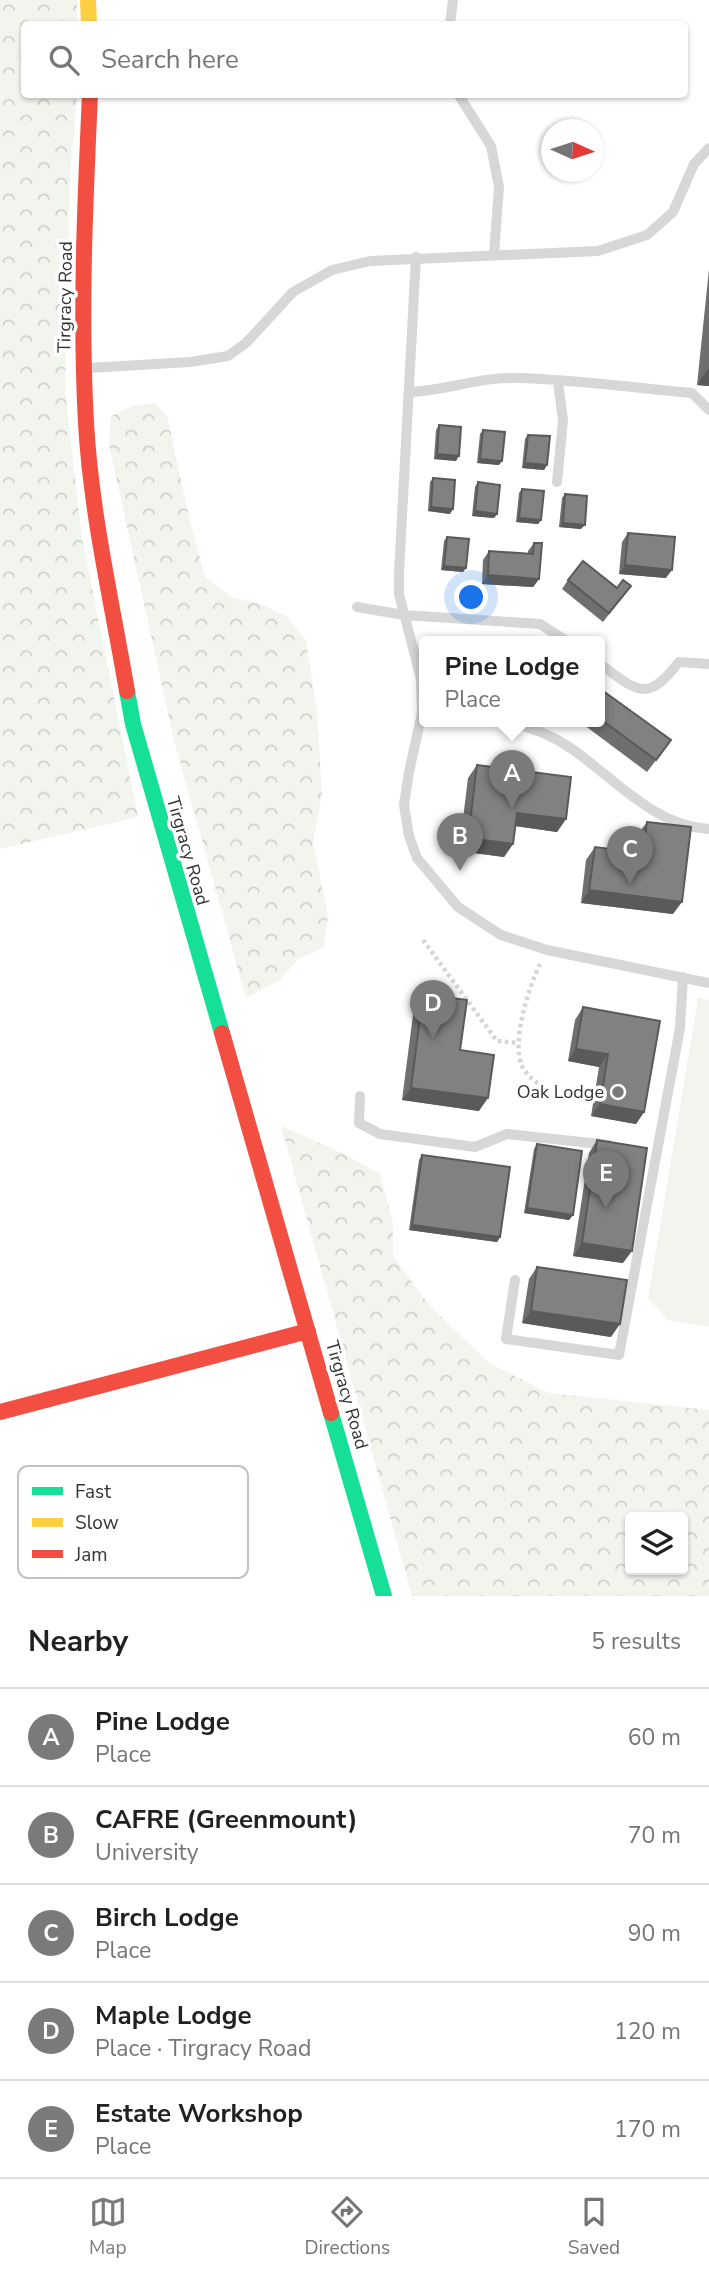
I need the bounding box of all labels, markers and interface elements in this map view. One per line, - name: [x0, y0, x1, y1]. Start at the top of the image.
- search box: [21, 21, 688, 98]
- icon: search: [45, 41, 83, 79]
- text: Search here: [101, 42, 239, 77]
- north arrow: [541, 119, 604, 182]
- street label: Tirgracy Road: [52, 241, 78, 353]
- your location: [454, 580, 488, 614]
- popup: [419, 636, 605, 727]
- text: Pine Lodge: [445, 649, 579, 684]
- text: Place: [445, 684, 501, 715]
- pin: A: [489, 750, 535, 808]
- street label: Tirgracy Road: [161, 794, 215, 908]
- pin: B: [437, 813, 483, 871]
- pin: C: [607, 826, 653, 884]
- pin: D: [410, 980, 456, 1038]
- place label: Oak Lodge: [517, 1080, 604, 1104]
- marker: Oak Lodge: [610, 1084, 626, 1100]
- pin: E: [583, 1150, 629, 1208]
- street label: Tirgracy Road: [320, 1338, 374, 1452]
- legend: [18, 1466, 248, 1578]
- text: Fast: [75, 1479, 111, 1505]
- text: Slow: [75, 1510, 119, 1536]
- map controls: [625, 1512, 688, 1575]
- button: layers: [625, 1512, 688, 1575]
- text: Jam: [74, 1542, 108, 1568]
- text: Nearby: [28, 1621, 128, 1662]
- text: 5 results: [591, 1626, 681, 1657]
- text: Pine Lodge: [95, 1704, 230, 1739]
- text: A: [42, 1722, 60, 1753]
- text: 60 m: [628, 1722, 681, 1753]
- text: Place: [95, 1739, 151, 1770]
- text: CAFRE (Greenmount): [95, 1802, 358, 1837]
- text: B: [43, 1820, 59, 1851]
- text: 70 m: [628, 1820, 681, 1851]
- text: University: [95, 1837, 199, 1868]
- text: Birch Lodge: [95, 1900, 239, 1935]
- text: C: [43, 1918, 59, 1949]
- text: 90 m: [628, 1918, 681, 1949]
- text: Place: [95, 1935, 151, 1966]
- text: Maple Lodge: [95, 1998, 252, 2033]
- text: D: [42, 2016, 60, 2047]
- text: 120 m: [614, 2016, 681, 2047]
- text: Place · Tirgracy Road: [95, 2033, 311, 2064]
- text: Estate Workshop: [95, 2096, 303, 2131]
- text: E: [44, 2114, 58, 2145]
- text: 170 m: [614, 2114, 681, 2145]
- text: Place: [95, 2131, 151, 2162]
- tab: Map: [89, 2193, 127, 2261]
- tab: Directions: [304, 2193, 390, 2261]
- tab: Saved: [568, 2193, 620, 2261]

